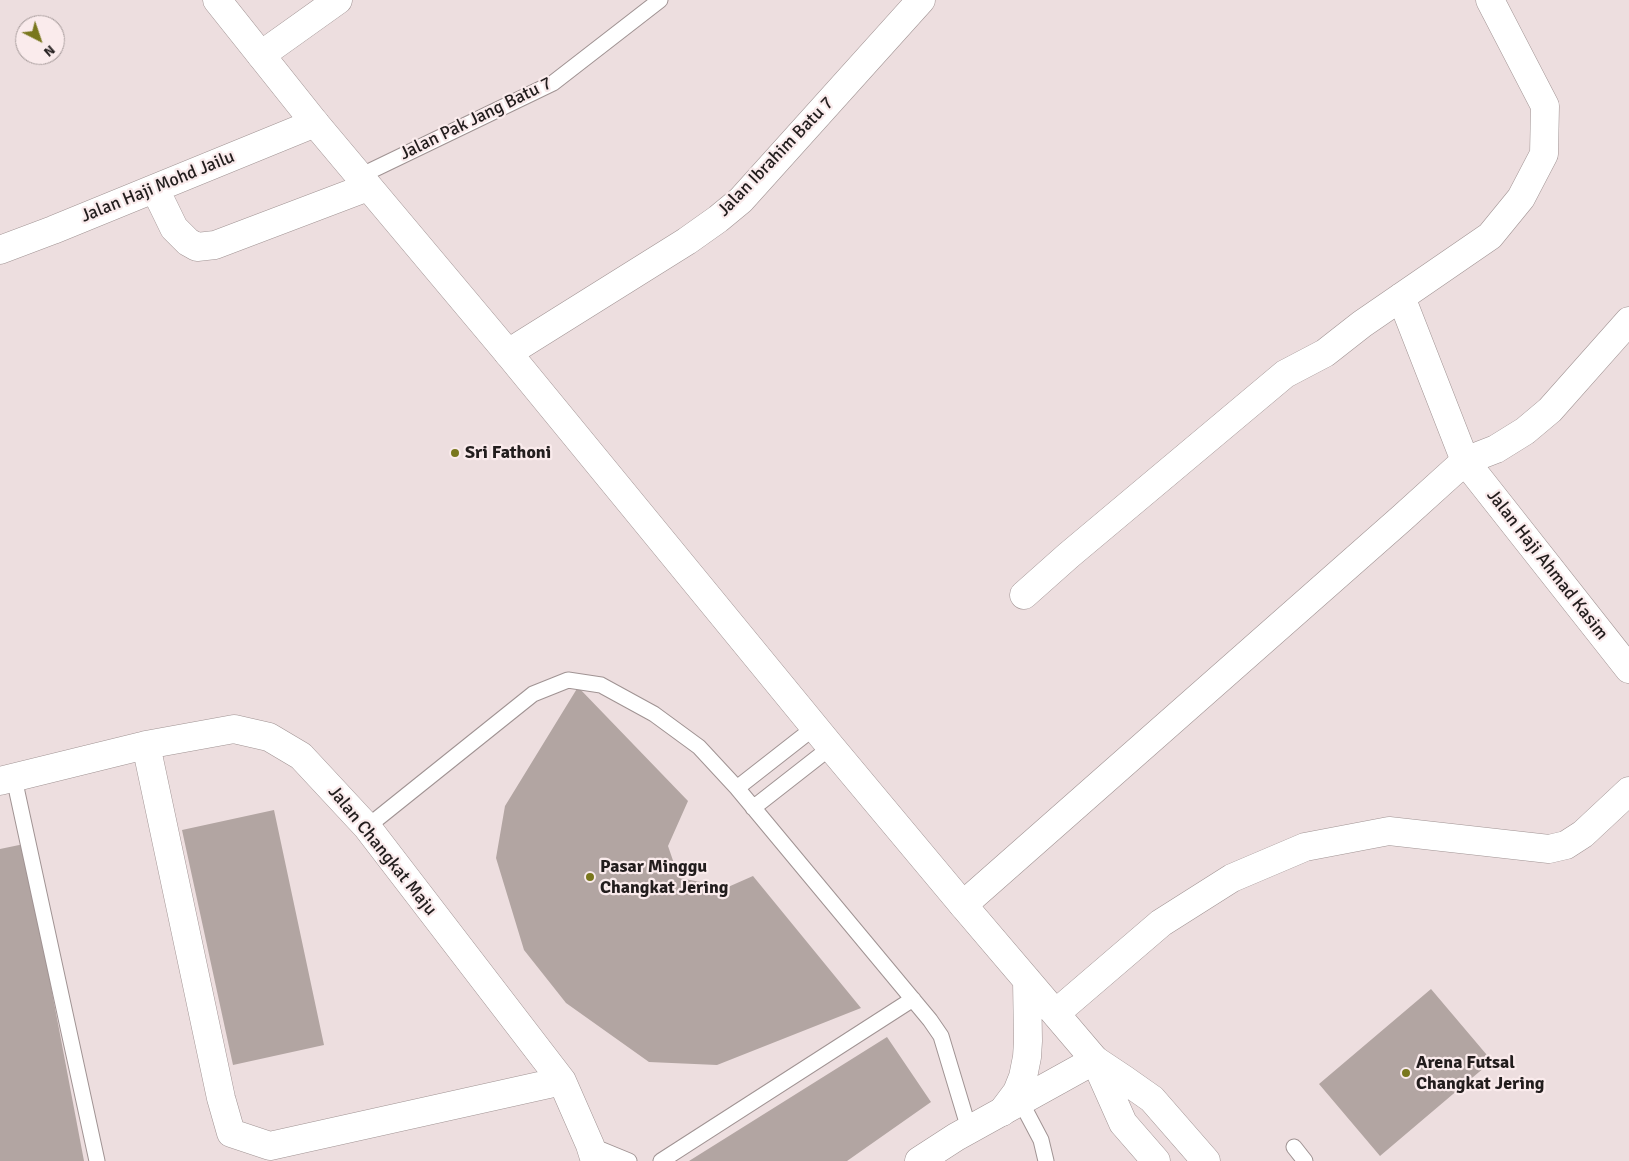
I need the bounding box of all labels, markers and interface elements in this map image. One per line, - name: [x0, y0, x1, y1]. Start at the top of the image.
- north arrow: [15, 15, 65, 65]
- text: N: [40, 41, 59, 61]
- street label: Jalan Pak Jang Batu 7: [396, 73, 556, 165]
- street label: Jalan Ibrahim Batu 7: [713, 93, 839, 221]
- street label: Jalan Haji Mohd Jailu: [78, 146, 238, 228]
- place label: Sri Fathoni: [465, 442, 551, 464]
- marker: Sri Fathoni: [449, 447, 461, 459]
- street label: Jalan Haji Ahmad Kasim: [1482, 486, 1612, 644]
- street label: Jalan Changkat Maju: [323, 782, 441, 920]
- place label: Pasar Minggu Changkat Jering: [600, 856, 728, 899]
- marker: Pasar Minggu Changkat Jering: [584, 871, 596, 883]
- place label: Arena Futsal Changkat Jering: [1416, 1052, 1544, 1094]
- marker: Arena Futsal Changkat Jering: [1400, 1067, 1412, 1079]

